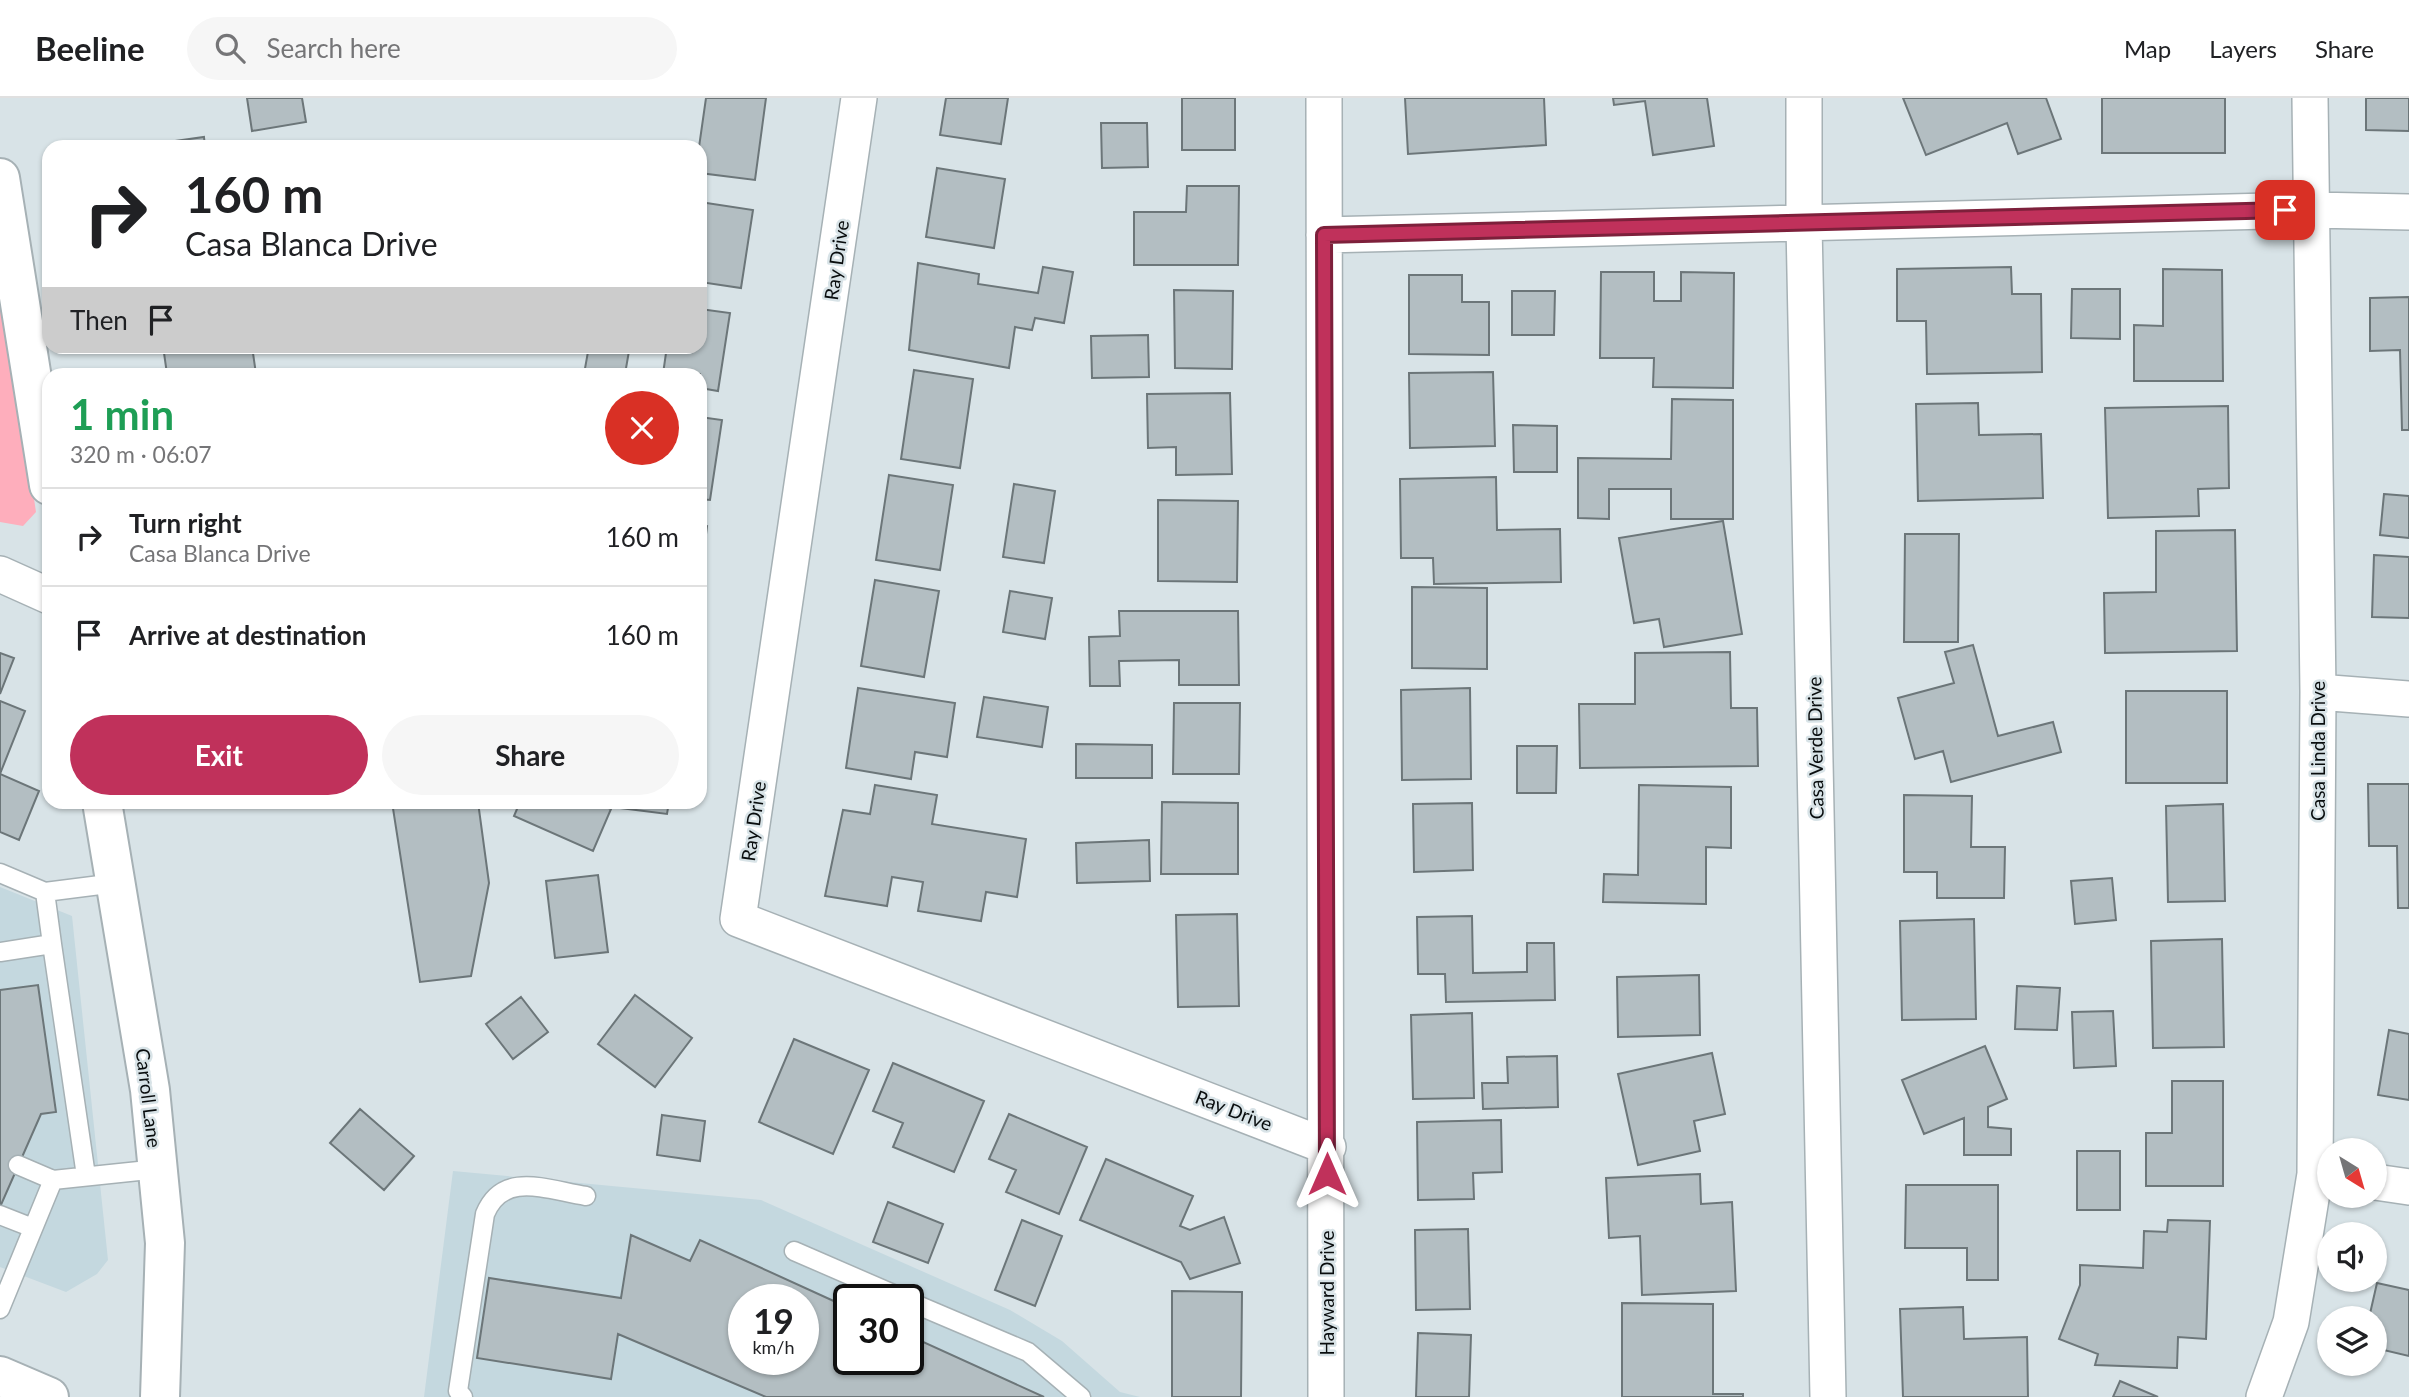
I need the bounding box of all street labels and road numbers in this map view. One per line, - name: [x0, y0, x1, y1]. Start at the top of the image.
- street label: Ray Drive: [819, 219, 853, 301]
- street label: Casa Verde Drive: [1802, 676, 1828, 820]
- street label: Casa Linda Drive: [2306, 681, 2329, 821]
- street label: Ray Drive: [736, 780, 770, 862]
- street label: Carroll Lane: [131, 1047, 167, 1149]
- street label: Ray Drive: [1192, 1085, 1276, 1135]
- street label: Hayward Drive: [1315, 1231, 1338, 1355]

